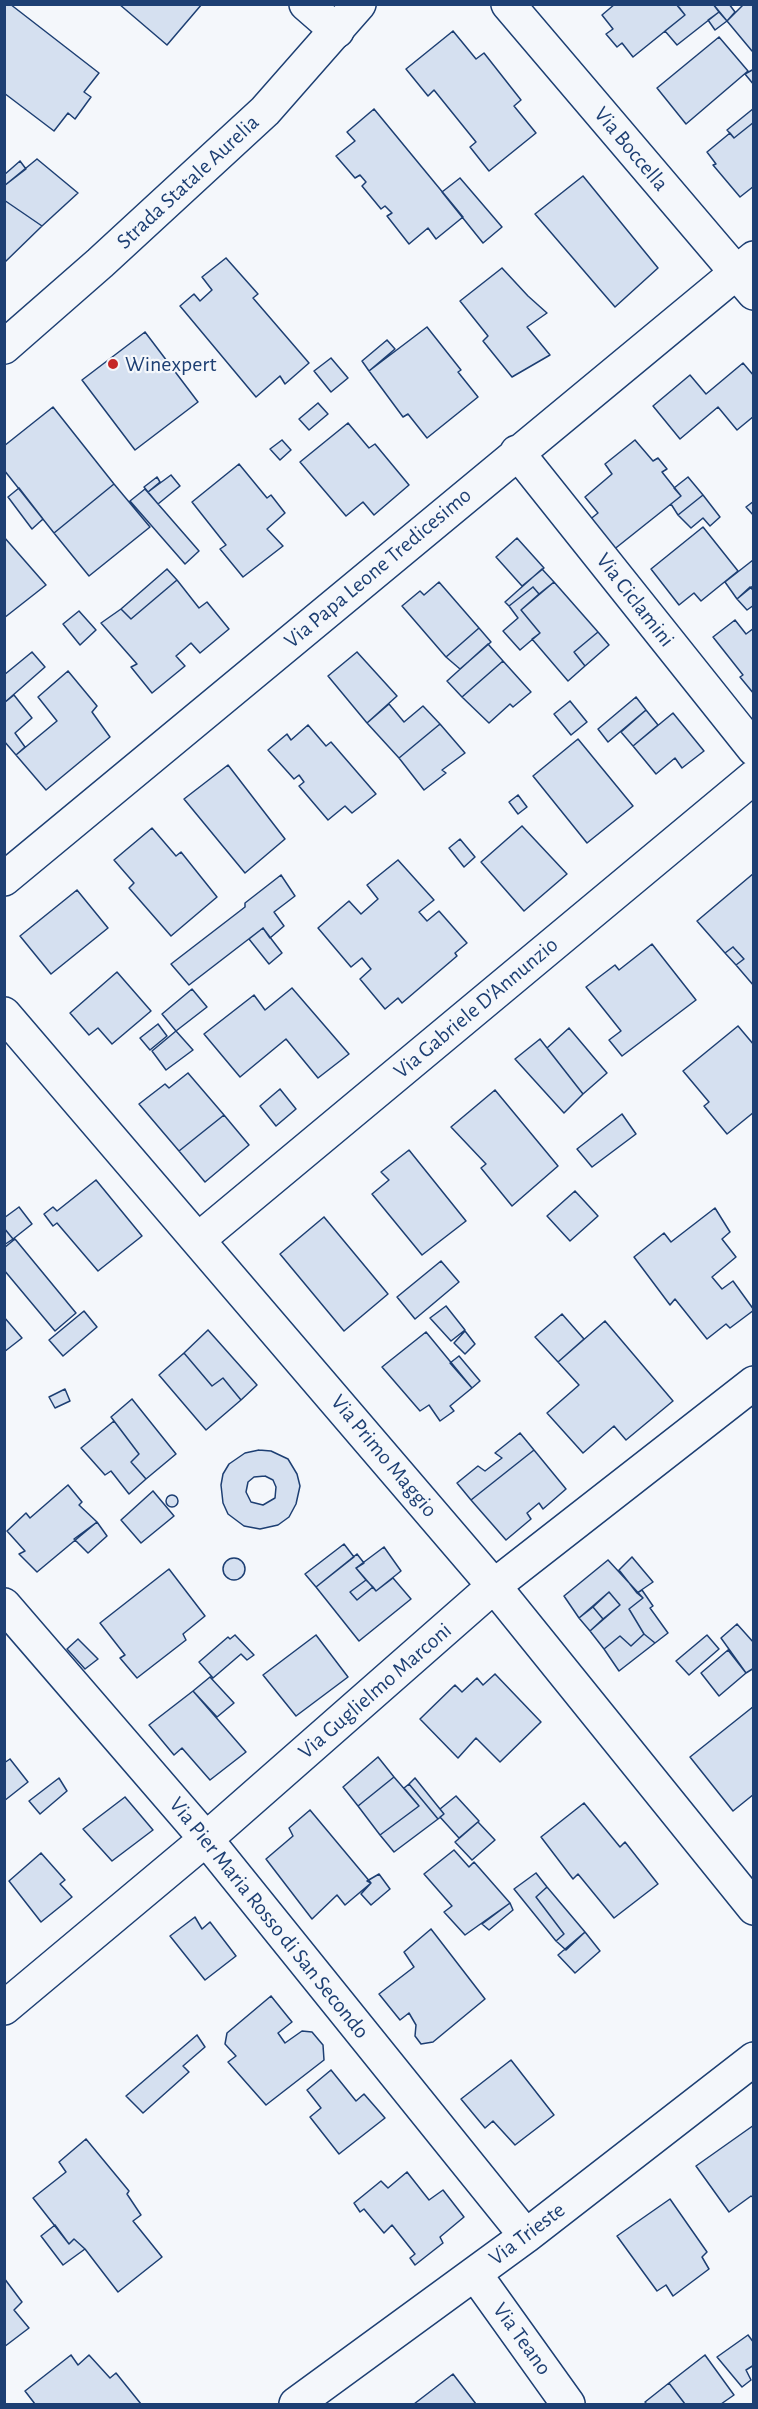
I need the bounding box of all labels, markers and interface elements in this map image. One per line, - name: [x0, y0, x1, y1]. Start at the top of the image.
- street label: Via Boccella: [588, 101, 674, 197]
- street label: Strada Statale Aurelia: [111, 109, 265, 255]
- place label: Winexpert: [125, 351, 216, 377]
- marker: Winexpert: [106, 357, 120, 371]
- street label: Via Papa Leone Tredicesimo: [279, 482, 477, 654]
- street label: Via Ciclamini: [590, 548, 680, 652]
- street label: Via Gabriele D'Annunzio: [389, 932, 563, 1084]
- street label: Via Primo Maggio: [325, 1389, 443, 1523]
- street label: Via Guglielmo Marconi: [293, 1617, 457, 1765]
- street label: Via Pier Maria Rosso di San Secondo: [163, 1792, 375, 2044]
- street label: Via Trieste: [484, 2197, 570, 2271]
- street label: Via Teano: [487, 2298, 557, 2380]

